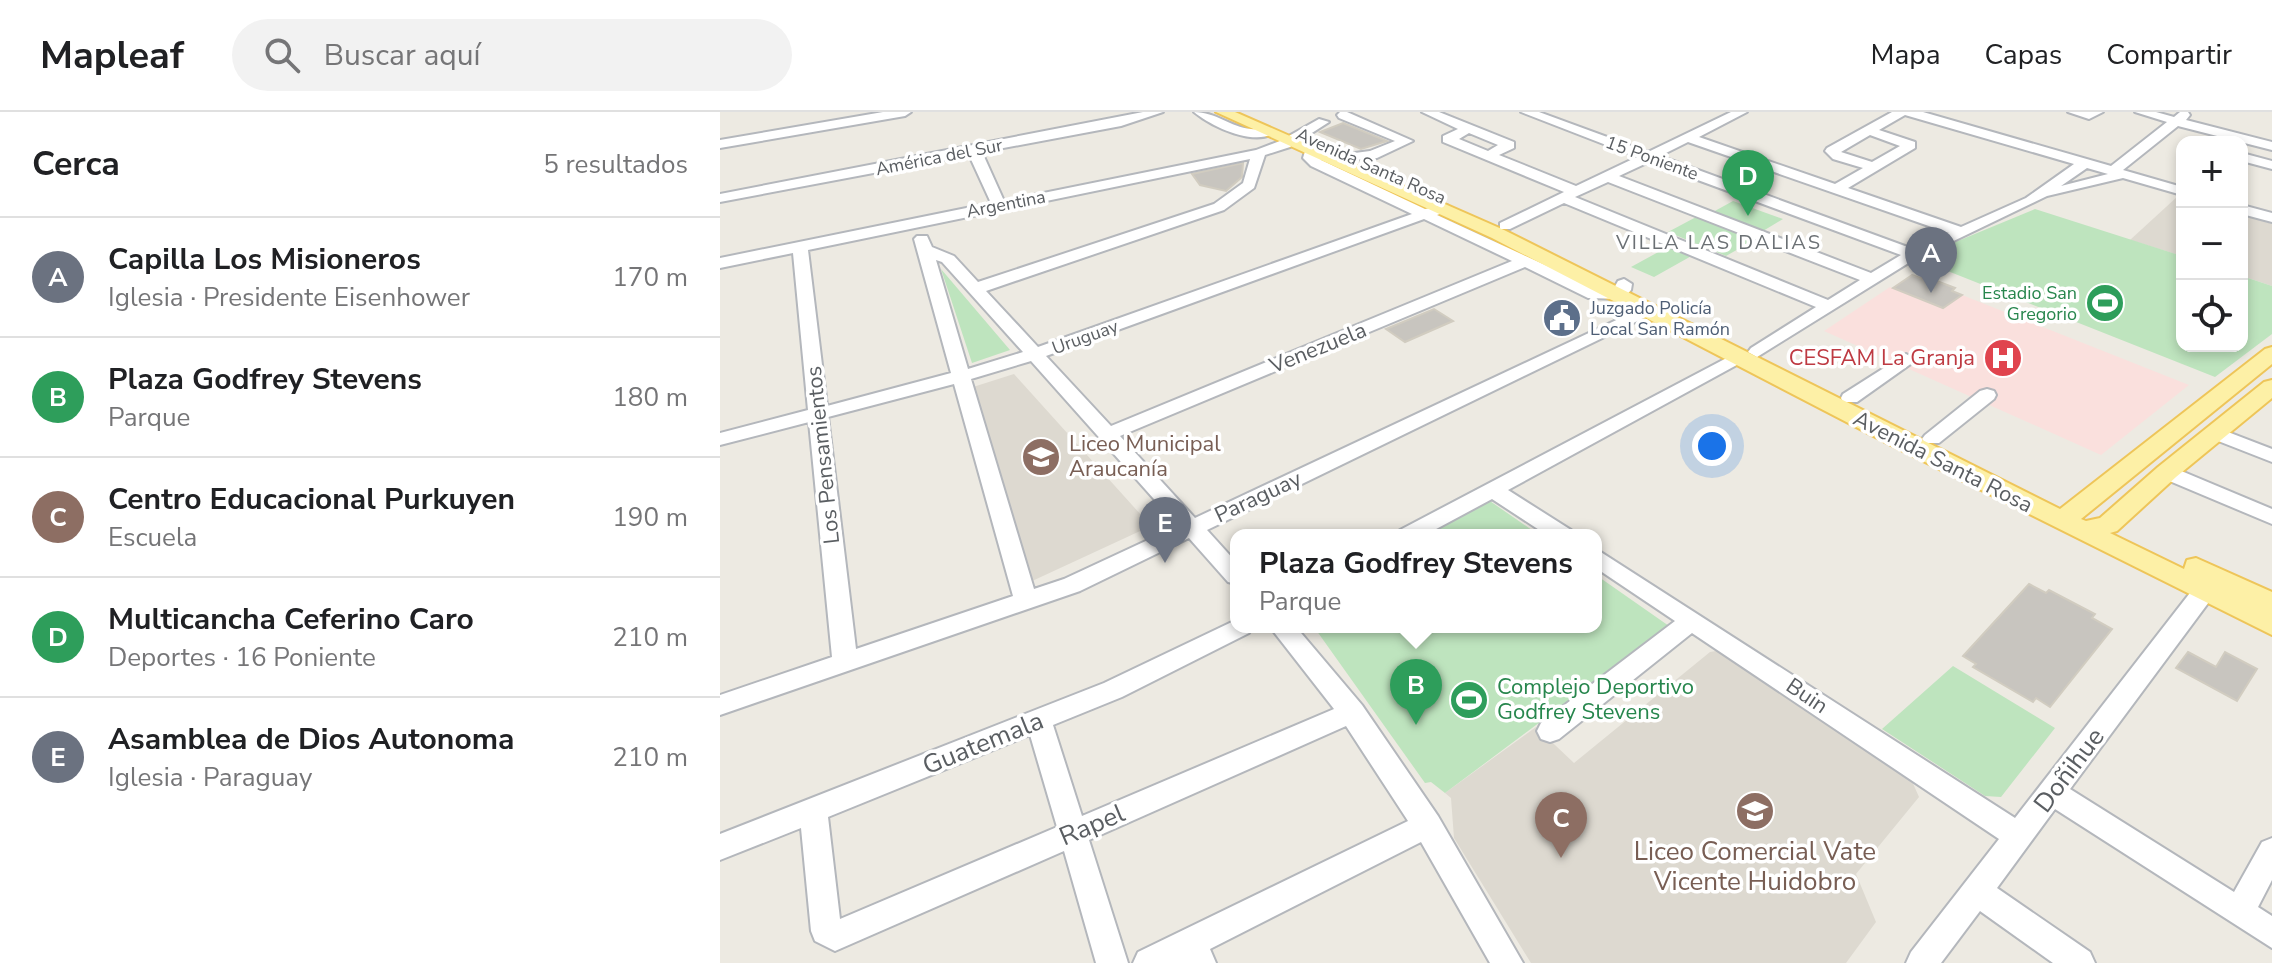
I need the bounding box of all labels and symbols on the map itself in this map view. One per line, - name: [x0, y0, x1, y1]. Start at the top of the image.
- street label: Avenida Santa Rosa: [1292, 122, 1450, 210]
- street label: 15 Poniente: [1602, 130, 1702, 186]
- street label: América del Sur: [873, 133, 1005, 181]
- pin: D: [1722, 150, 1774, 216]
- street label: Argentina: [964, 185, 1048, 223]
- pin: A: [1905, 227, 1957, 293]
- district label: VILLA LAS DALIAS: [1615, 229, 1822, 256]
- place label: Estadio San Gregorio: [1982, 281, 2077, 326]
- sports icon: Estadio San Gregorio: [2084, 282, 2126, 324]
- place label: Juzgado Policía Local San Ramón: [1589, 296, 1730, 341]
- public building icon: Juzgado Policía Local San Ramón: [1541, 297, 1583, 339]
- street label: Uruguay: [1048, 314, 1122, 360]
- street label: Venezuela: [1264, 315, 1371, 381]
- hospital icon: CESFAM La Granja: [1982, 337, 2024, 379]
- place label: CESFAM La Granja: [1789, 343, 1975, 373]
- street label: Los Pensamientos: [799, 365, 847, 545]
- street label: Avenida Santa Rosa: [1848, 404, 2038, 520]
- your location: [1692, 426, 1732, 466]
- place label: Liceo Municipal Araucanía: [1069, 429, 1221, 484]
- school or university icon: Liceo Municipal Araucanía: [1020, 436, 1062, 478]
- street label: Paraguay: [1210, 464, 1307, 530]
- pin: E: [1139, 497, 1191, 563]
- pin: B: [1390, 659, 1442, 725]
- street label: Buin: [1780, 671, 1834, 721]
- place label: Complejo Deportivo Godfrey Stevens: [1497, 672, 1694, 727]
- sports icon: Complejo Deportivo Godfrey Stevens: [1448, 679, 1490, 721]
- street label: Guatemala: [917, 703, 1049, 783]
- street label: Doñihue: [2026, 720, 2112, 820]
- school or university icon: Liceo Comercial Vate Vicente Huidobro: [1734, 790, 1776, 832]
- pin: C: [1535, 792, 1587, 858]
- street label: Rapel: [1054, 796, 1130, 854]
- place label: Liceo Comercial Vate Vicente Huidobro: [1634, 834, 1876, 899]

